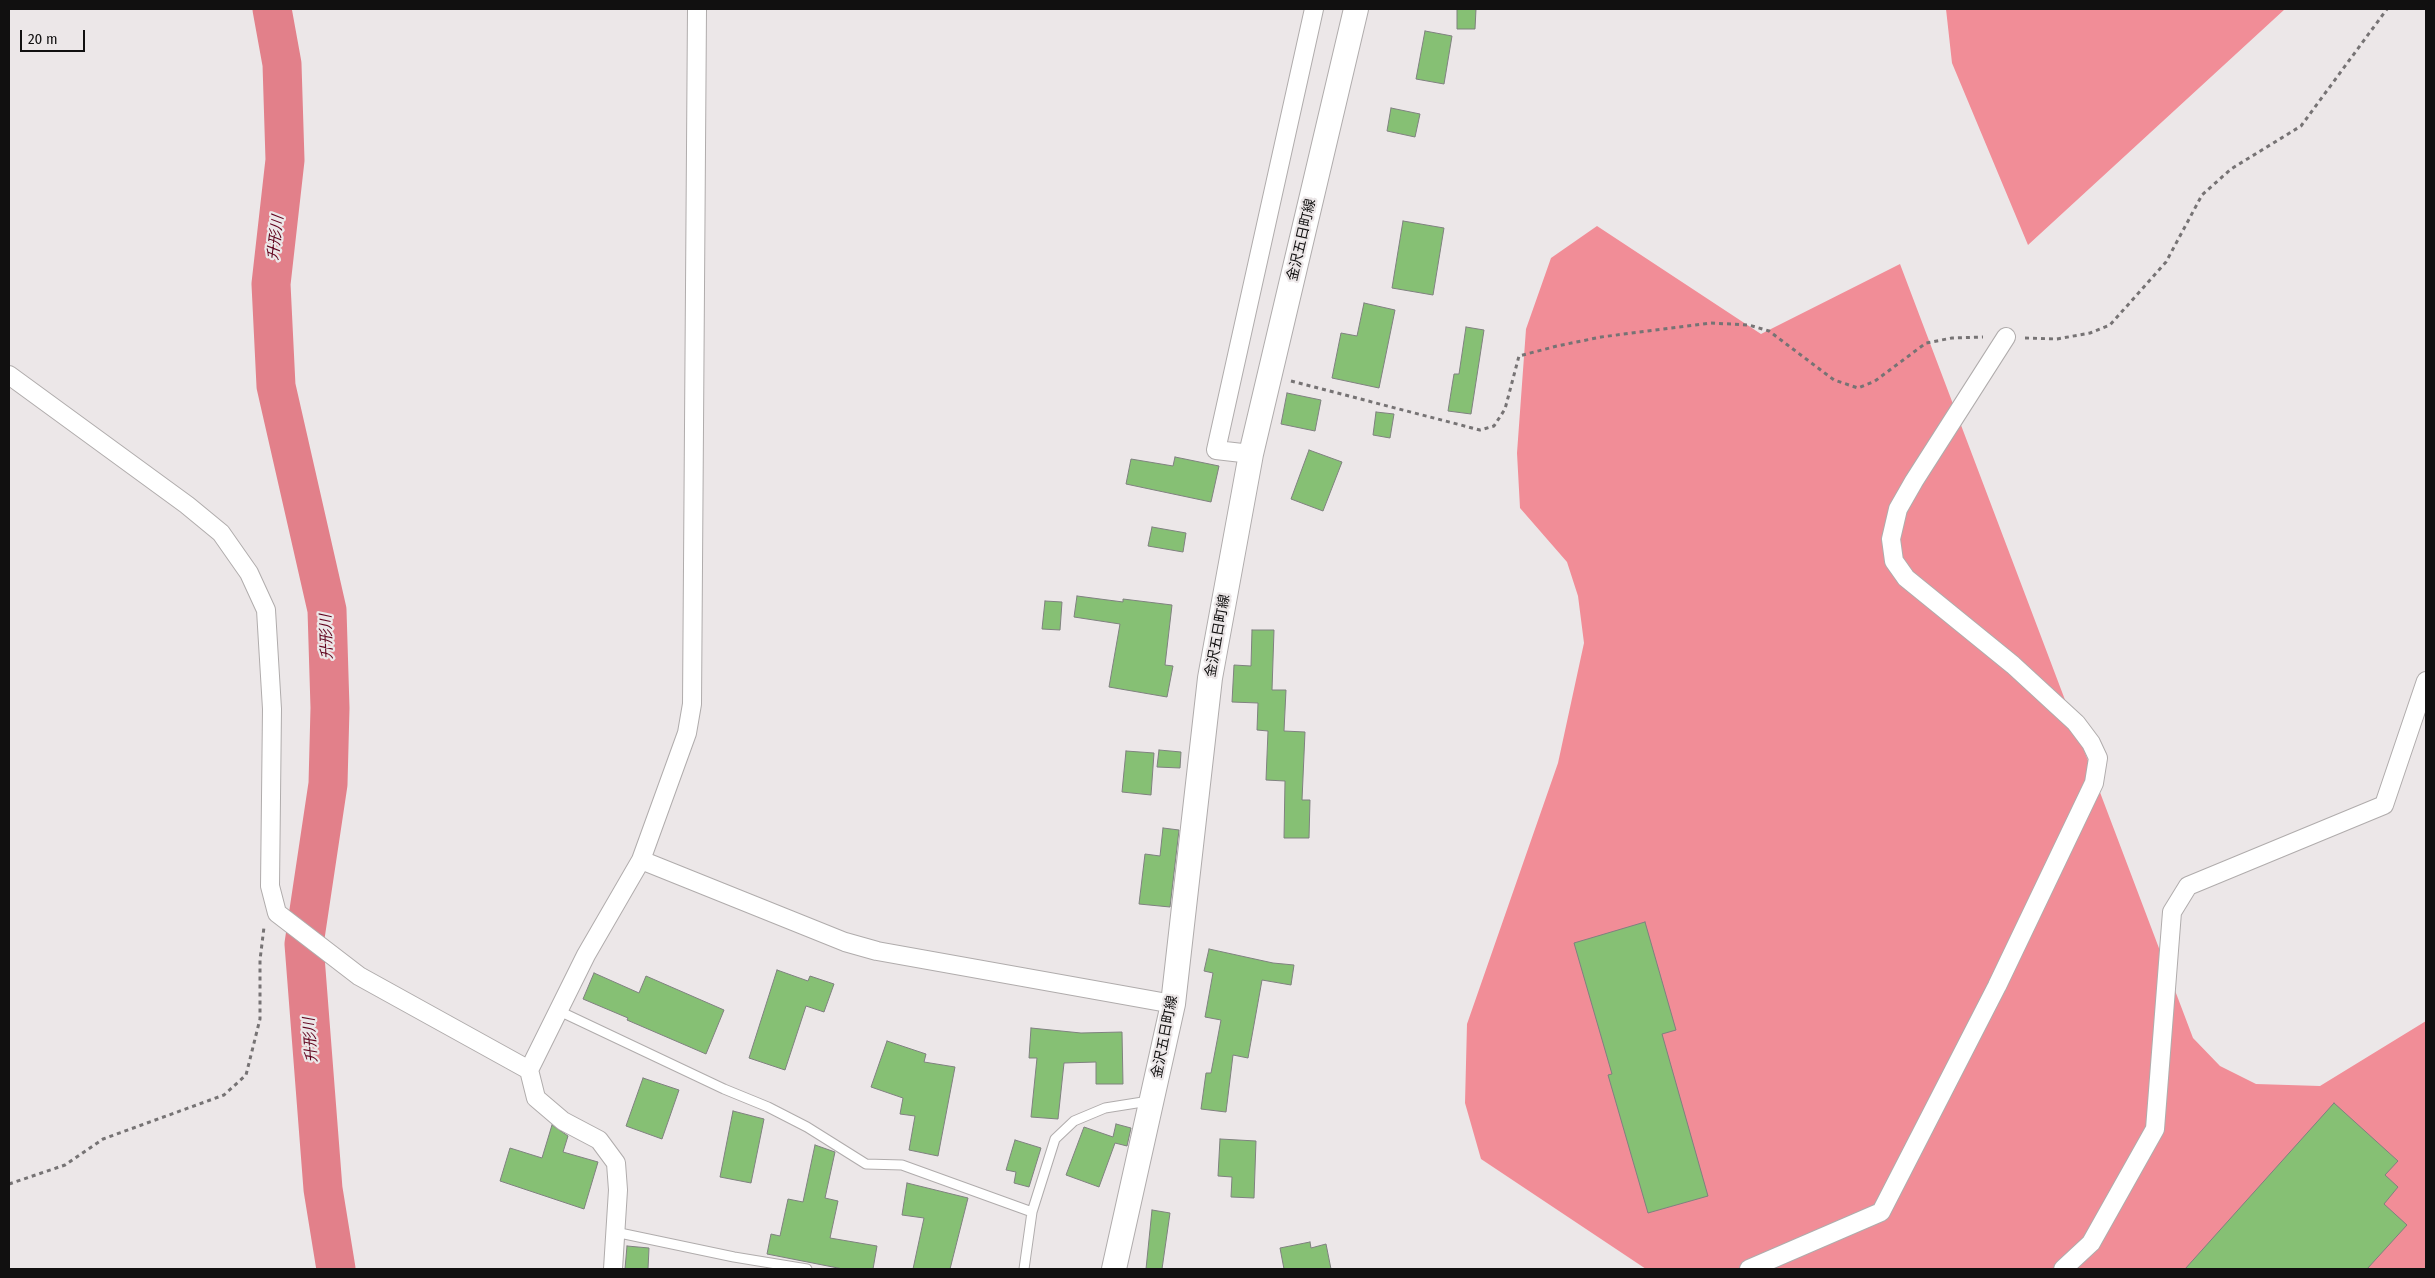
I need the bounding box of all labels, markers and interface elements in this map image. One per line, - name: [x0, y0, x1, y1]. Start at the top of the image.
- scale bar: [22, 20, 88, 52]
- text: 20 m: [28, 30, 58, 48]
- street label: 金沢五日町線: [1284, 197, 1320, 283]
- water label: 升形川: [264, 215, 288, 261]
- street label: 金沢五日町線: [1202, 593, 1234, 679]
- water label: 升形川: [317, 614, 337, 660]
- street label: 金沢五日町線: [1149, 994, 1181, 1080]
- water label: 升形川: [300, 1017, 322, 1063]

